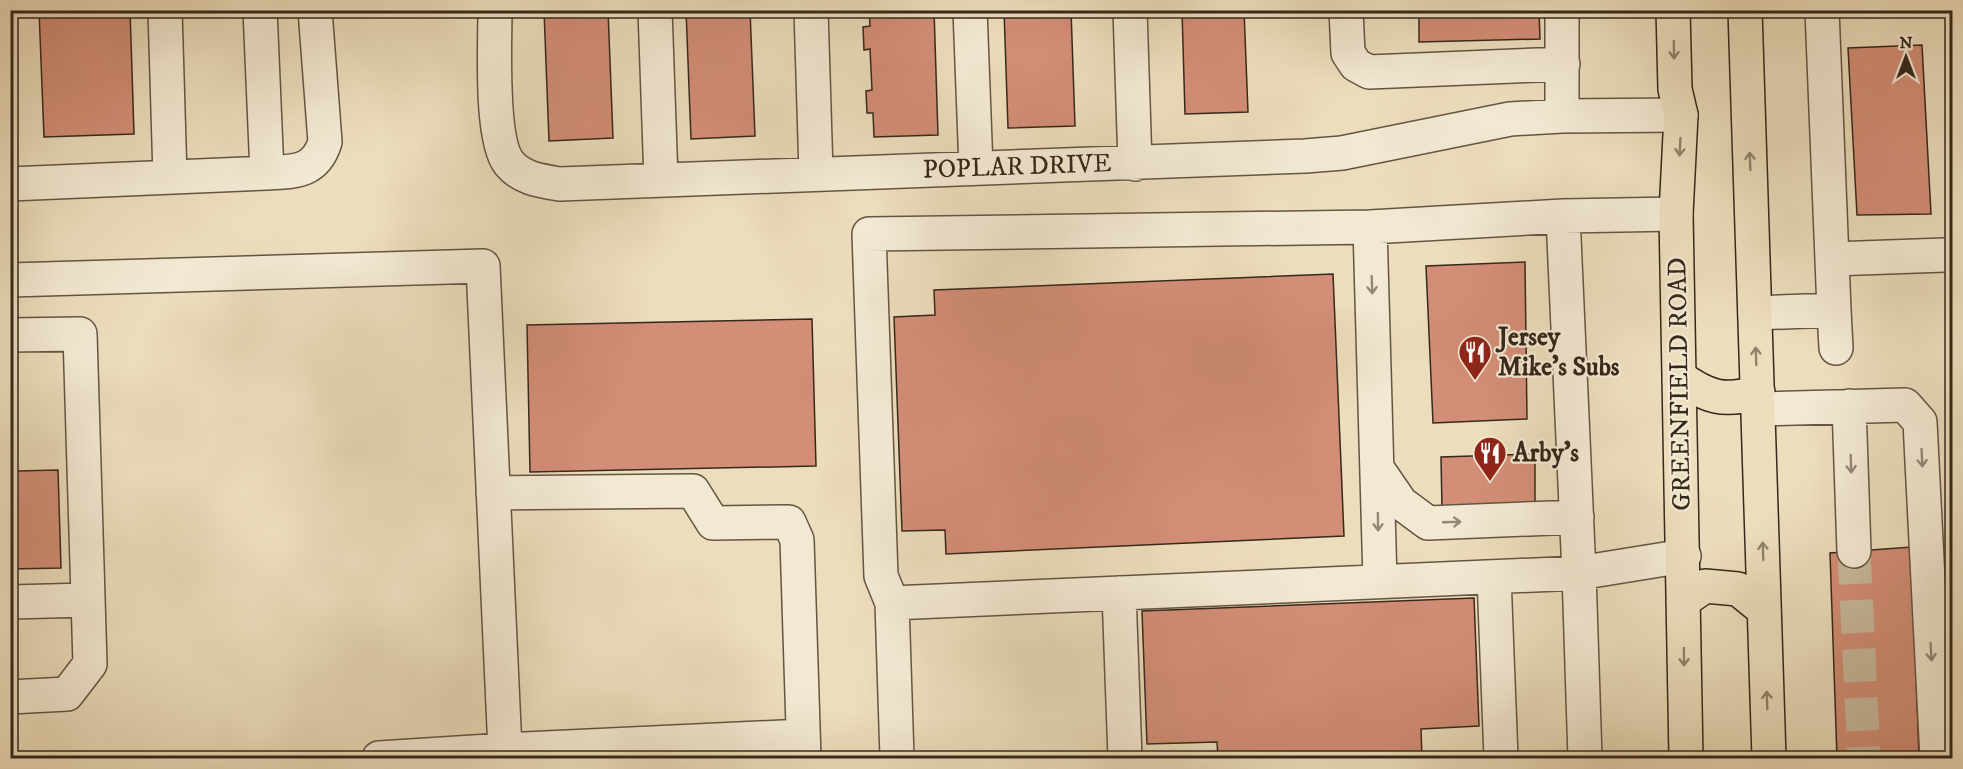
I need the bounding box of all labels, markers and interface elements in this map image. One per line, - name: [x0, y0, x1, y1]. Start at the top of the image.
- north arrow: [1876, 27, 1936, 87]
- text: N: [1899, 33, 1913, 53]
- one-way arrow: [1668, 39, 1680, 59]
- one-way arrow: [1674, 137, 1685, 157]
- street label: POPLAR DRIVE: [922, 147, 1112, 187]
- one-way arrow: [1744, 152, 1755, 172]
- street label: GREENFIELD ROAD: [1661, 257, 1699, 511]
- one-way arrow: [1366, 275, 1378, 295]
- place label: Jersey Mike's Subs: [1495, 321, 1620, 384]
- restaurant icon: Jersey Mike's Subs: [1457, 334, 1493, 381]
- one-way arrow: [1751, 347, 1762, 367]
- restaurant icon: Arby's: [1472, 435, 1508, 482]
- place label: Arby's: [1512, 437, 1579, 470]
- one-way arrow: [1916, 447, 1927, 467]
- one-way arrow: [1846, 454, 1857, 474]
- one-way arrow: [1372, 511, 1384, 531]
- one-way arrow: [1442, 517, 1462, 528]
- one-way arrow: [1757, 542, 1768, 562]
- one-way arrow: [1926, 642, 1937, 662]
- one-way arrow: [1679, 647, 1690, 667]
- one-way arrow: [1761, 691, 1773, 711]

